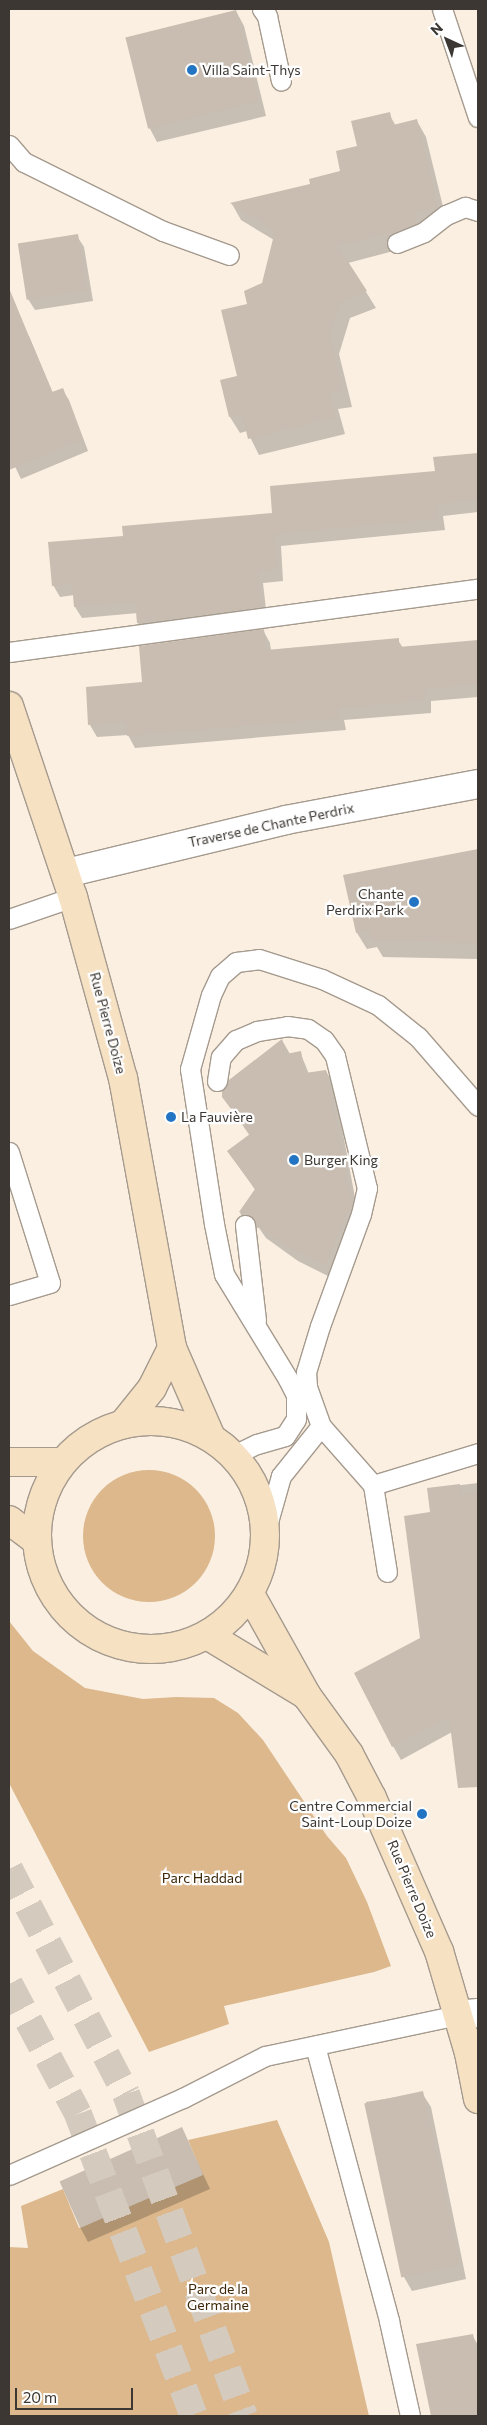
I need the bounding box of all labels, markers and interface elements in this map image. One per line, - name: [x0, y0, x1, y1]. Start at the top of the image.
- north arrow: [422, 15, 472, 65]
- text: N: [427, 19, 446, 38]
- place label: Villa Saint-Thys: [202, 62, 301, 78]
- marker: Villa Saint-Thys: [186, 64, 198, 76]
- street label: Traverse de Chante Perdrix: [186, 799, 356, 851]
- place label: Chante Perdrix Park: [326, 886, 404, 919]
- marker: Chante Perdrix Park: [408, 896, 420, 908]
- street label: Rue Pierre Doize: [86, 970, 130, 1076]
- place label: La Fauvière: [181, 1109, 253, 1125]
- marker: La Fauvière: [165, 1111, 177, 1123]
- place label: Burger King: [304, 1152, 378, 1168]
- marker: Burger King: [288, 1154, 300, 1166]
- place label: Centre Commercial Saint-Loup Doize: [289, 1798, 412, 1830]
- marker: Centre Commercial Saint-Loup Doize: [416, 1808, 428, 1820]
- street label: Rue Pierre Doize: [384, 1838, 440, 1940]
- park label: Parc Haddad: [162, 1870, 242, 1886]
- park label: Parc de la Germaine: [187, 2281, 249, 2314]
- scale bar: [18, 2378, 135, 2410]
- text: 20 m: [23, 2388, 57, 2406]

